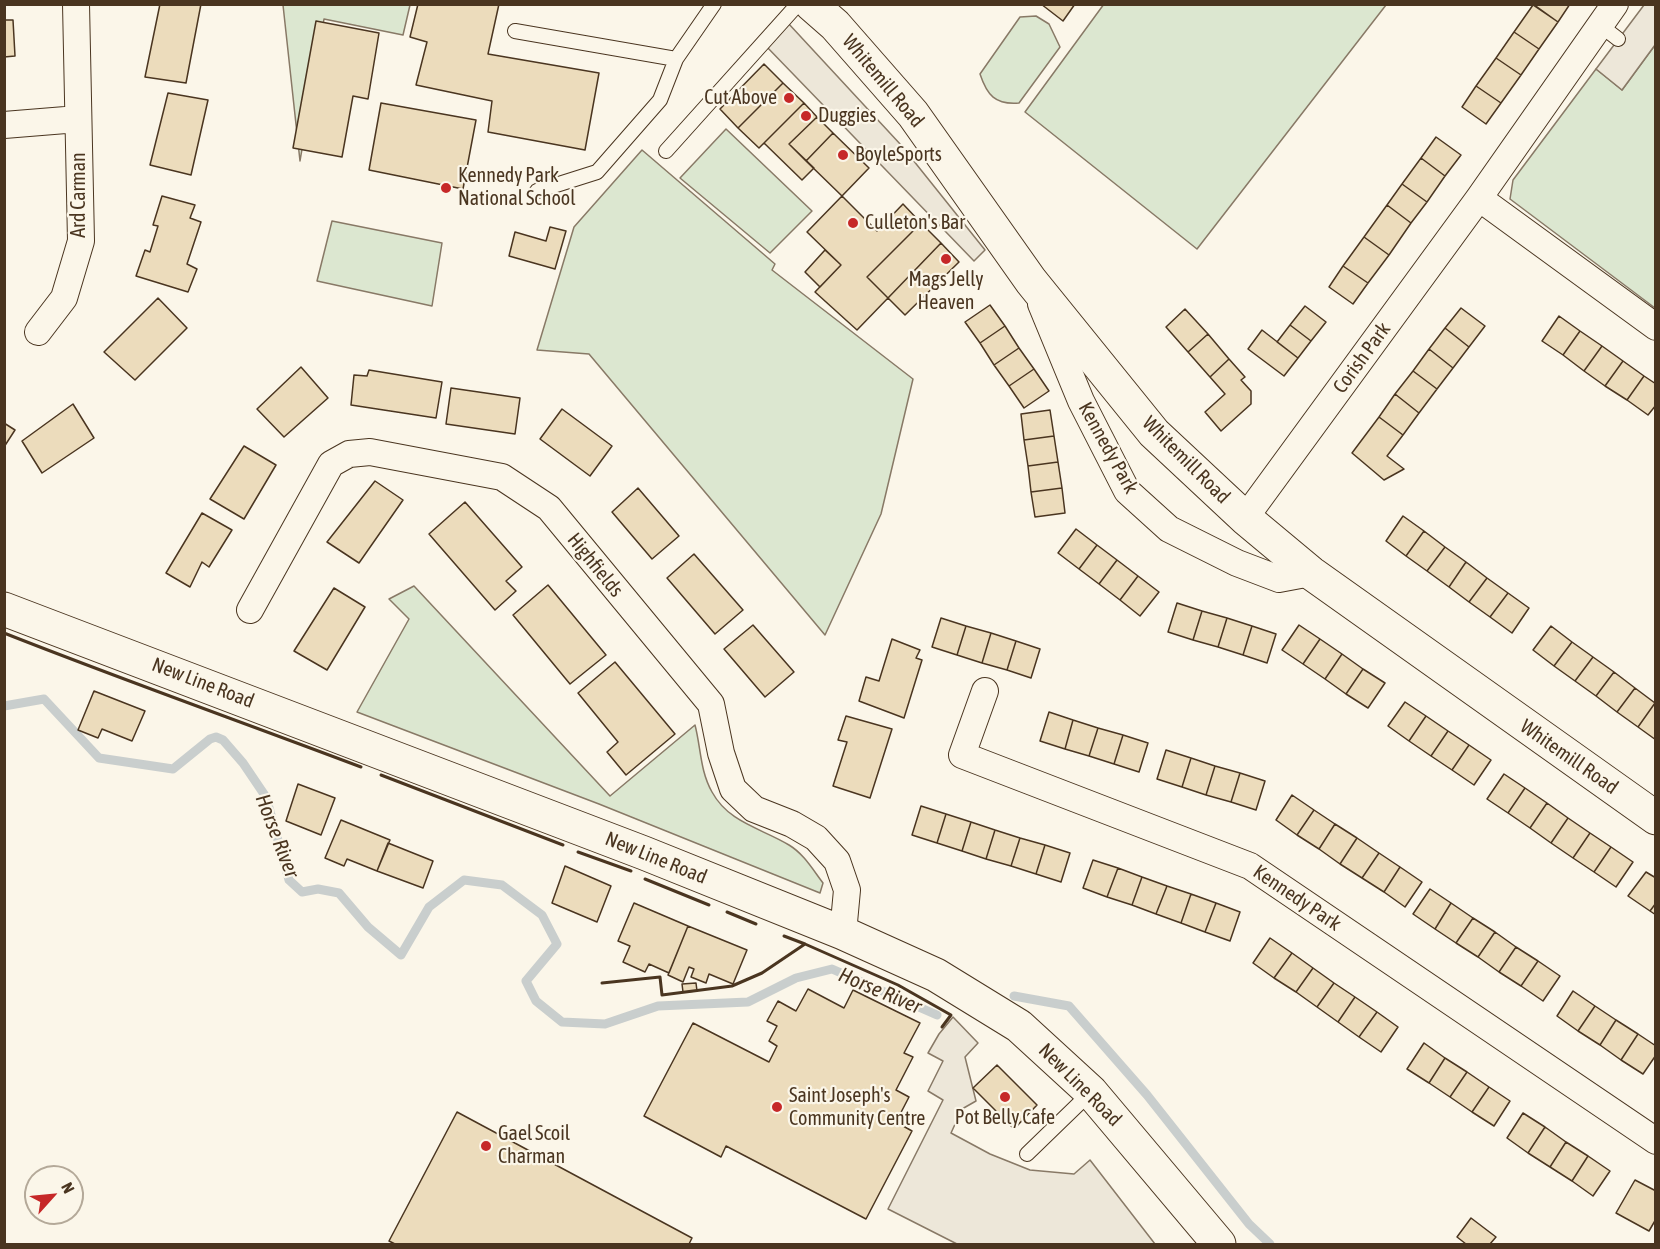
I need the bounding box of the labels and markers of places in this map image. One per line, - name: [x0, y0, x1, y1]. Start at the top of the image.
- place label: Cut Above: [704, 86, 777, 110]
- marker: Cut Above: [782, 91, 796, 105]
- place label: Duggies: [818, 104, 876, 128]
- marker: Duggies: [799, 109, 813, 123]
- place label: BoyleSports: [855, 143, 942, 167]
- marker: BoyleSports: [836, 148, 850, 162]
- place label: Kennedy Park National School: [458, 164, 575, 211]
- marker: Kennedy Park National School: [439, 181, 453, 195]
- place label: Culleton's Bar: [865, 211, 965, 235]
- marker: Culleton's Bar: [846, 216, 860, 230]
- marker: Mags Jelly Heaven: [939, 252, 953, 266]
- place label: Mags Jelly Heaven: [908, 268, 984, 315]
- place label: Saint Joseph's Community Centre: [789, 1084, 925, 1131]
- marker: Pot Belly Cafe: [998, 1090, 1012, 1104]
- marker: Saint Joseph's Community Centre: [770, 1100, 784, 1114]
- place label: Pot Belly Cafe: [955, 1106, 1055, 1130]
- place label: Gael Scoil Charman: [498, 1122, 570, 1169]
- marker: Gael Scoil Charman: [479, 1139, 493, 1153]

